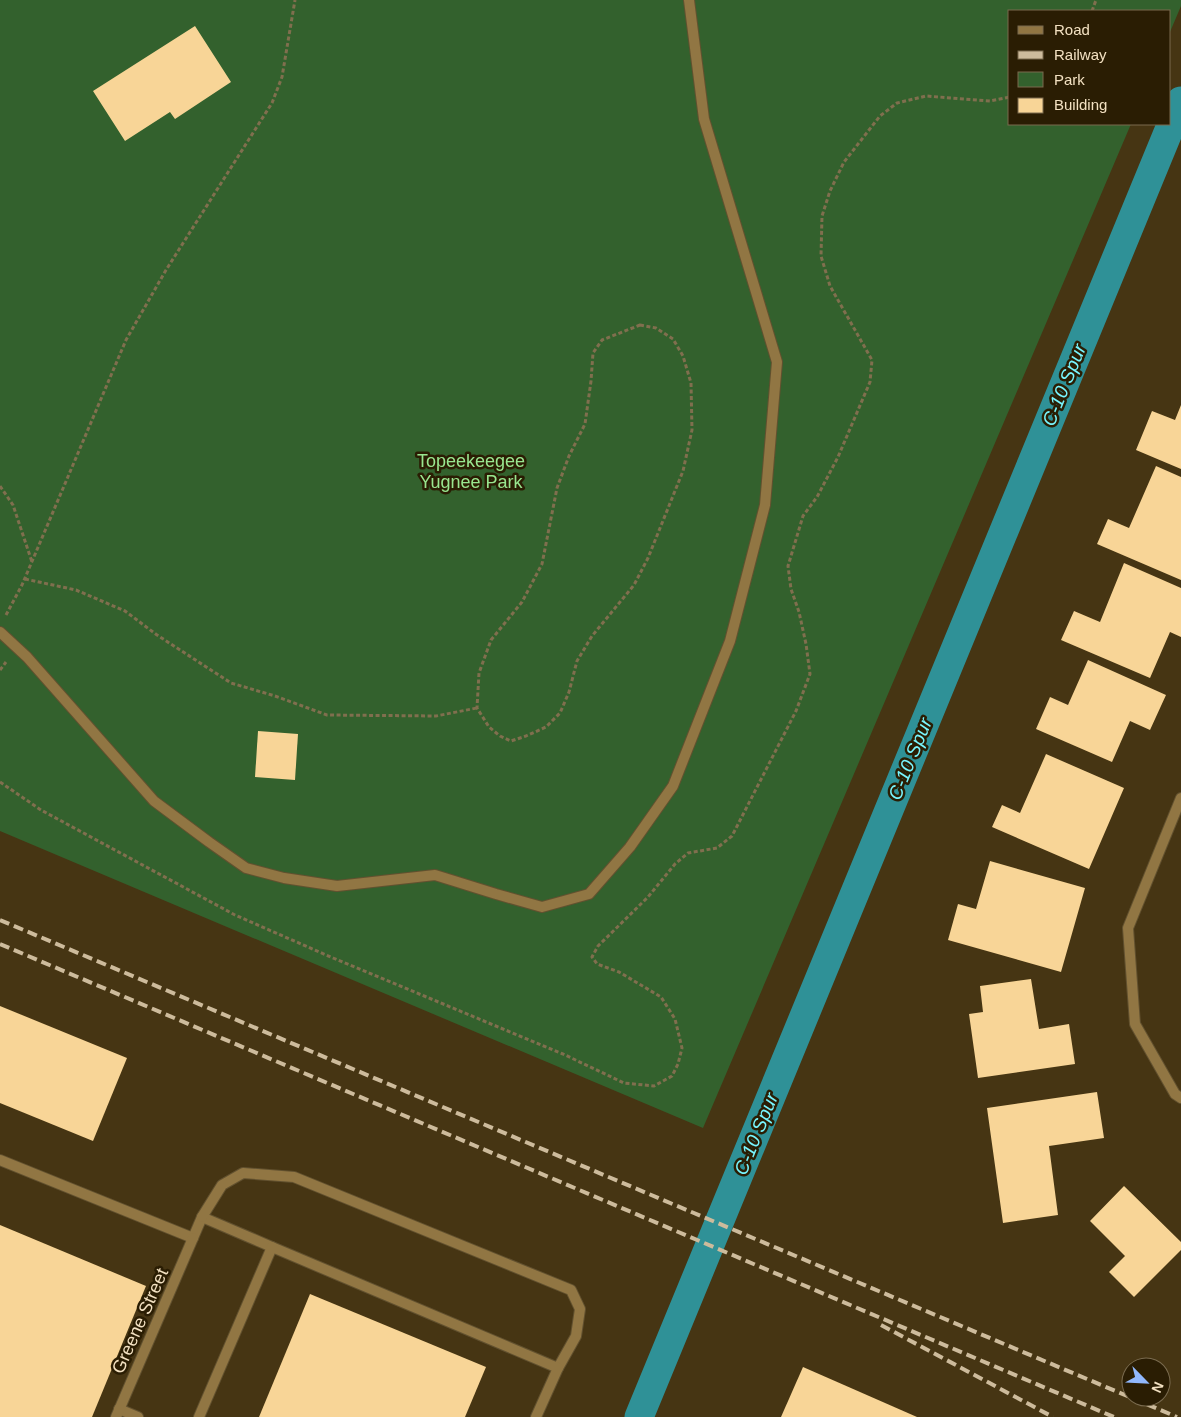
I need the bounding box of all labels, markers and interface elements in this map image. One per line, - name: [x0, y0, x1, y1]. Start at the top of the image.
- legend: [1008, 10, 1171, 125]
- text: Road: [1054, 21, 1090, 38]
- text: Railway: [1054, 46, 1107, 63]
- text: Park: [1054, 71, 1085, 88]
- text: Building: [1054, 96, 1107, 113]
- water label: C-10 Spur: [1038, 340, 1090, 429]
- park label: Topeekeegee Yugnee Park: [417, 451, 525, 492]
- water label: C-10 Spur: [884, 714, 936, 803]
- water label: C-10 Spur: [730, 1089, 782, 1178]
- street label: Greene Street: [108, 1265, 172, 1377]
- north arrow: [1121, 1357, 1171, 1407]
- text: N: [1149, 1379, 1167, 1395]

